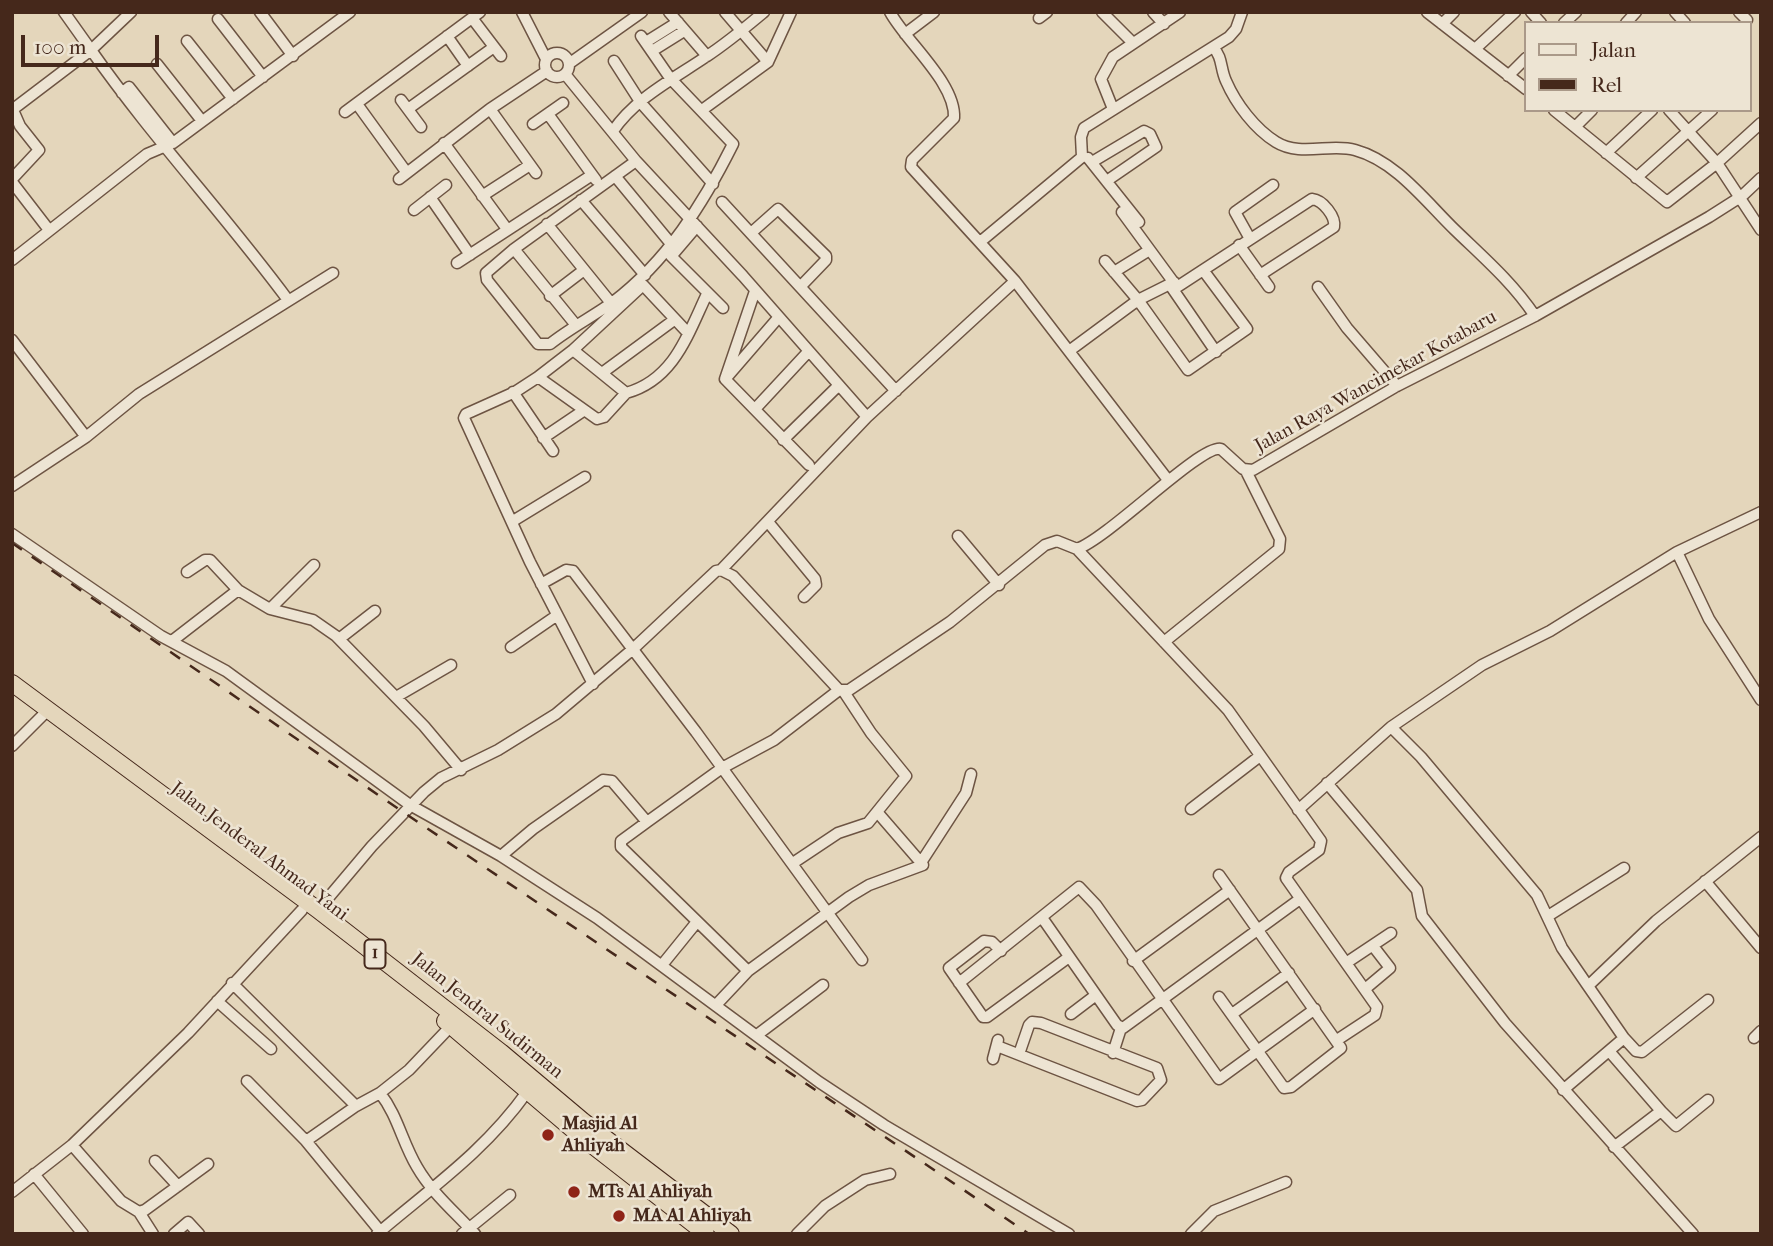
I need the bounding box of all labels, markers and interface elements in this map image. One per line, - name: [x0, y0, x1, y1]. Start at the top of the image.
- scale bar: [24, 21, 163, 65]
- legend: [1524, 21, 1752, 112]
- text: 100 m: [34, 35, 87, 59]
- text: Jalan: [1591, 38, 1636, 62]
- text: Rel: [1591, 73, 1622, 97]
- street label: Jalan Raya Wancimekar Kotabaru: [1251, 306, 1501, 458]
- street label: Jalan Jenderal Ahmad Yani: [166, 778, 352, 926]
- road number: 1: [364, 939, 386, 968]
- street label: Jalan Jendral Sudirman: [407, 948, 567, 1084]
- place label: Masjid Al Ahliyah: [562, 1113, 638, 1157]
- marker: Masjid Al Ahliyah: [540, 1127, 556, 1143]
- place label: MTs Al Ahliyah: [588, 1181, 712, 1203]
- marker: MTs Al Ahliyah: [566, 1184, 582, 1200]
- place label: MA Al Ahliyah: [633, 1205, 751, 1227]
- marker: MA Al Ahliyah: [611, 1208, 627, 1224]

